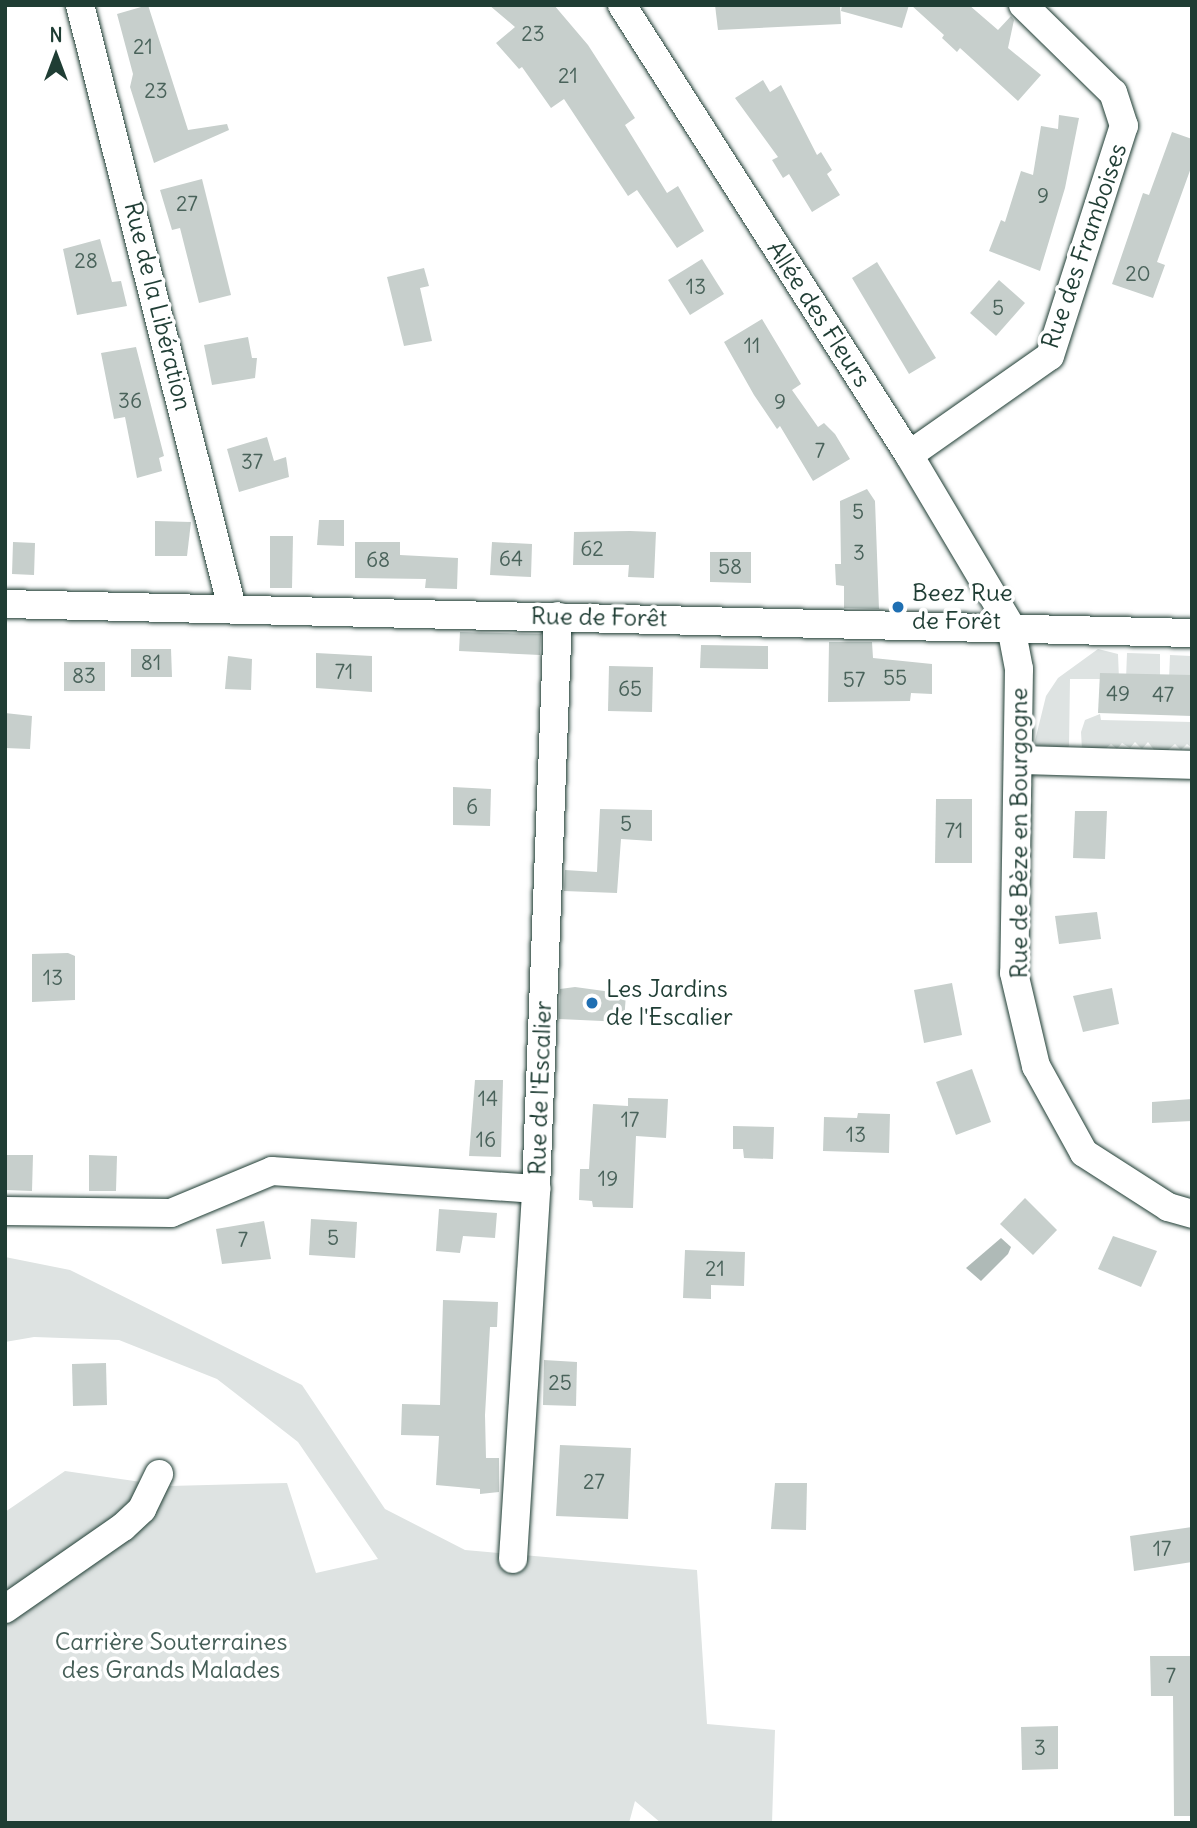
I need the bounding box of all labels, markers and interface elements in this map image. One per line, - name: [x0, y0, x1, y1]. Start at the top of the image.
- north arrow: [21, 21, 91, 91]
- house number: 23: [521, 21, 545, 47]
- text: N: [49, 23, 63, 47]
- house number: 21: [133, 34, 153, 60]
- house number: 21: [558, 63, 578, 89]
- house number: 23: [144, 78, 168, 104]
- street label: Rue des Framboises: [1035, 140, 1133, 352]
- house number: 9: [1037, 183, 1049, 209]
- house number: 27: [176, 191, 198, 217]
- street label: Rue de la Libération: [118, 199, 198, 413]
- street label: Allée des Fleurs: [761, 236, 877, 392]
- house number: 28: [74, 248, 98, 274]
- house number: 20: [1125, 261, 1151, 287]
- house number: 13: [686, 274, 706, 300]
- house number: 5: [992, 295, 1004, 321]
- house number: 11: [744, 333, 760, 359]
- house number: 36: [118, 388, 142, 414]
- house number: 9: [774, 389, 786, 415]
- house number: 7: [815, 438, 825, 464]
- house number: 37: [241, 449, 263, 475]
- house number: 5: [852, 499, 864, 525]
- house number: 62: [580, 536, 604, 562]
- house number: 3: [853, 540, 865, 566]
- house number: 64: [499, 546, 523, 572]
- house number: 68: [366, 547, 390, 573]
- house number: 58: [718, 554, 742, 580]
- place label: Beez Rue de Forêt: [912, 579, 1013, 635]
- marker: Beez Rue de Forêt: [890, 599, 906, 615]
- street label: Rue de Forêt: [531, 601, 667, 633]
- house number: 81: [141, 650, 161, 676]
- house number: 71: [335, 659, 353, 685]
- house number: 83: [72, 663, 96, 689]
- house number: 55: [883, 665, 907, 691]
- house number: 57: [843, 667, 865, 693]
- house number: 65: [618, 676, 642, 702]
- house number: 49: [1106, 681, 1130, 707]
- house number: 47: [1152, 682, 1174, 708]
- street label: Rue de Bèze en Bourgogne: [1005, 687, 1033, 979]
- house number: 6: [466, 794, 478, 820]
- house number: 5: [620, 811, 632, 837]
- house number: 71: [945, 818, 963, 844]
- house number: 13: [43, 965, 63, 991]
- place label: Les Jardins de l'Escalier: [606, 975, 733, 1031]
- marker: Les Jardins de l'Escalier: [584, 995, 600, 1011]
- street label: Rue de l'Escalier: [523, 1000, 557, 1176]
- house number: 14: [478, 1086, 498, 1112]
- house number: 17: [621, 1107, 639, 1133]
- house number: 13: [846, 1122, 866, 1148]
- house number: 16: [476, 1127, 496, 1153]
- house number: 19: [598, 1166, 618, 1192]
- house number: 5: [327, 1225, 339, 1251]
- house number: 7: [238, 1227, 248, 1253]
- house number: 21: [705, 1256, 725, 1282]
- house number: 25: [548, 1370, 572, 1396]
- house number: 27: [583, 1469, 605, 1495]
- house number: 17: [1153, 1536, 1171, 1562]
- park label: Carrière Souterraines des Grands Malades: [55, 1628, 287, 1684]
- house number: 7: [1166, 1663, 1176, 1689]
- house number: 3: [1034, 1735, 1046, 1761]

